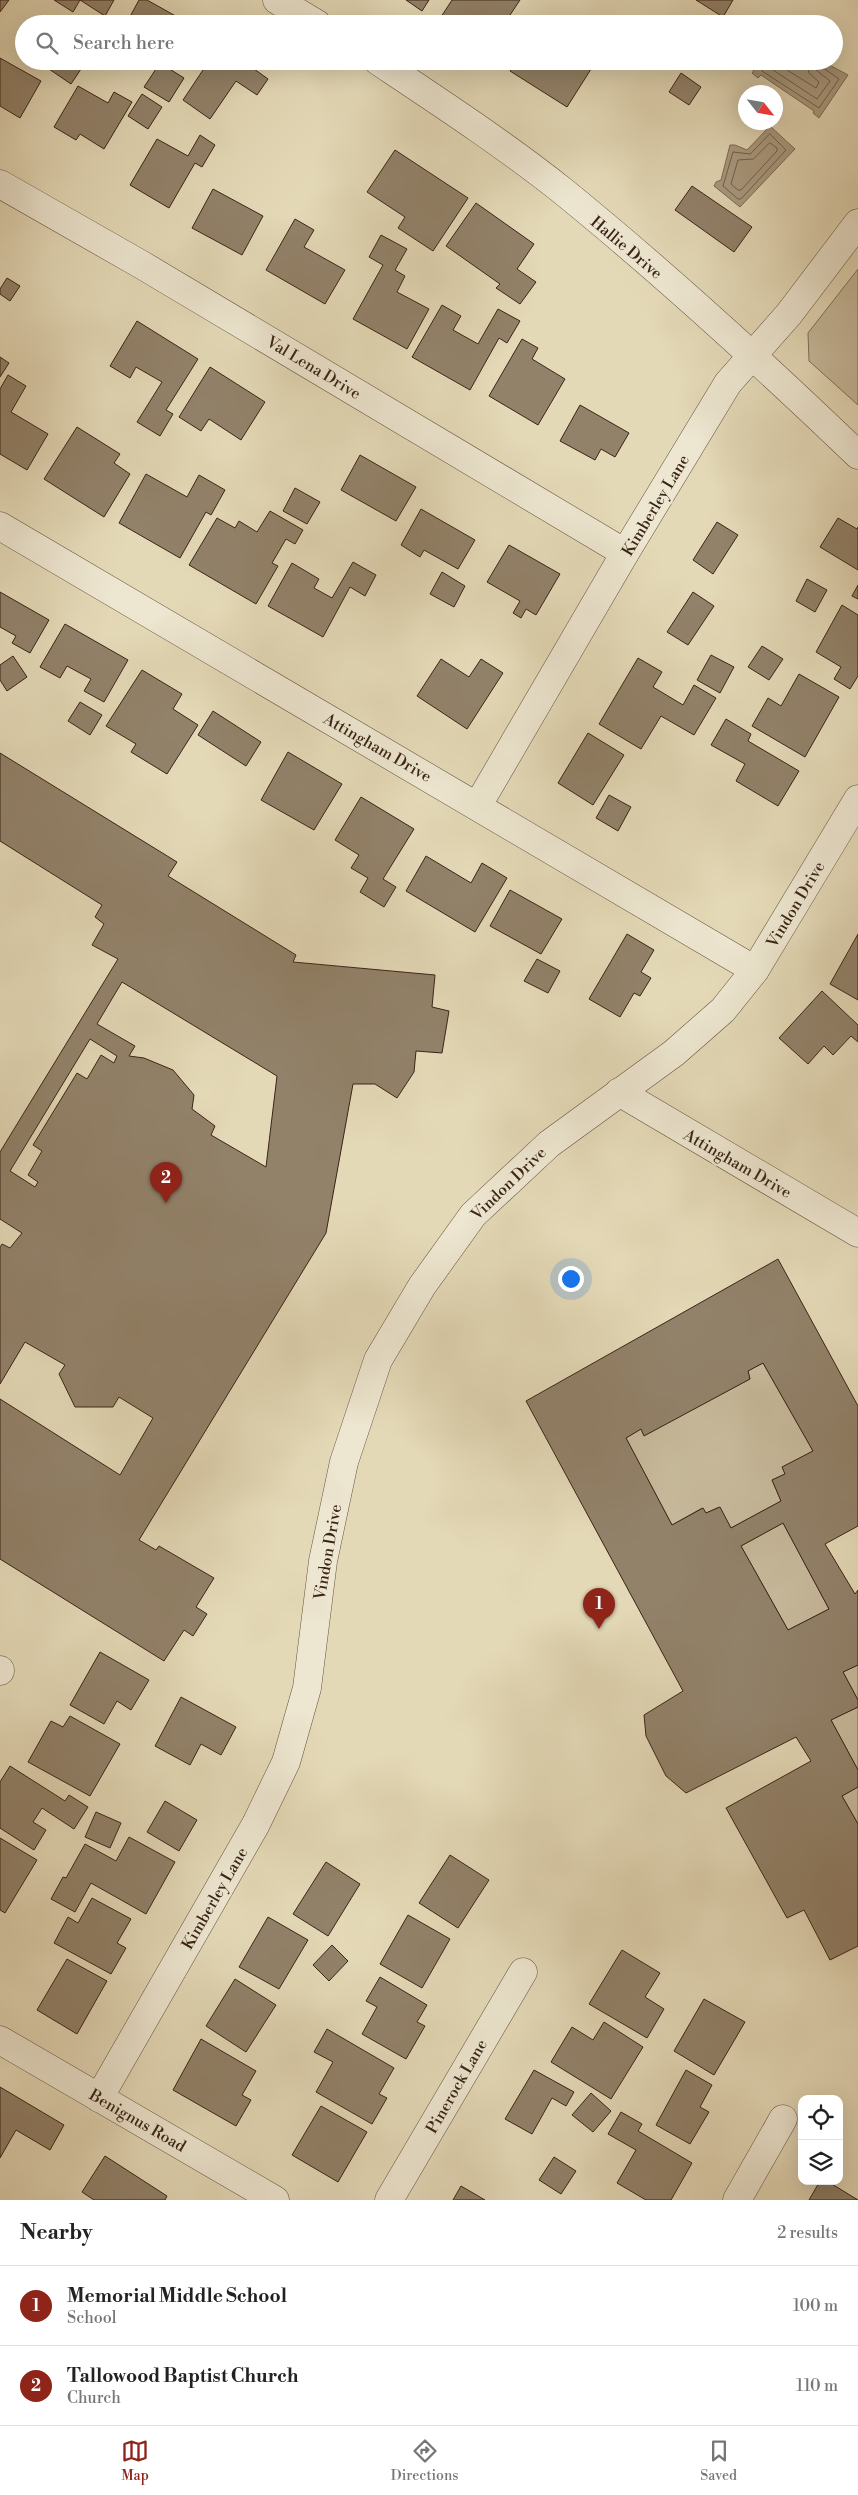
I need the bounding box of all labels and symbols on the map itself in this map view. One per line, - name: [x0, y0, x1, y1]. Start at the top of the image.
- north arrow: [738, 85, 783, 130]
- street label: Hallie Drive: [586, 212, 666, 284]
- street label: Val Lena Drive: [262, 331, 364, 404]
- street label: Kimberley Lane: [618, 451, 694, 560]
- street label: Attingham Drive: [319, 708, 435, 787]
- street label: Vindon Drive: [762, 858, 829, 952]
- street label: Attingham Drive: [679, 1124, 795, 1203]
- street label: Vindon Drive: [466, 1143, 551, 1225]
- pin: 2: [150, 1162, 182, 1203]
- your location: [558, 1266, 584, 1292]
- street label: Vindon Drive: [310, 1503, 346, 1603]
- pin: 1: [583, 1588, 615, 1629]
- street label: Kimberley Lane: [177, 1844, 252, 1953]
- street label: Pinerock Lane: [422, 2036, 492, 2137]
- street label: Benignus Road: [85, 2085, 189, 2157]

